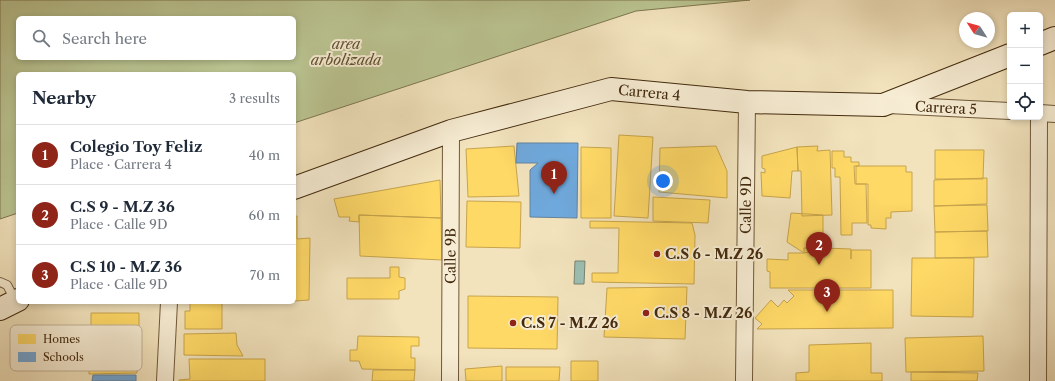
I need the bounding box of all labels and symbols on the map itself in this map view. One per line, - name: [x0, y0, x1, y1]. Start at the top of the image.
- north arrow: [959, 12, 995, 48]
- park label: area arbolizada: [311, 35, 382, 69]
- street label: Carrera 4: [617, 81, 681, 105]
- street label: Carrera 5: [914, 97, 977, 118]
- pin: 1: [541, 161, 567, 194]
- your location: [653, 171, 673, 191]
- street label: Calle 9D: [737, 176, 755, 234]
- street label: Calle 9B: [441, 228, 460, 284]
- pin: 2: [806, 232, 832, 265]
- place label: C.S 6 - M.Z 26: [665, 245, 763, 263]
- marker: C.S 6 - M.Z 26: [652, 249, 662, 259]
- pin: 3: [814, 279, 840, 312]
- place label: C.S 8 - M.Z 26: [654, 304, 752, 322]
- marker: C.S 8 - M.Z 26: [641, 308, 651, 318]
- place label: C.S 7 - M.Z 26: [521, 314, 618, 332]
- marker: C.S 7 - M.Z 26: [508, 318, 518, 328]
- legend: [10, 325, 142, 371]
- text: Homes: [43, 332, 80, 346]
- text: Schools: [43, 350, 84, 364]

